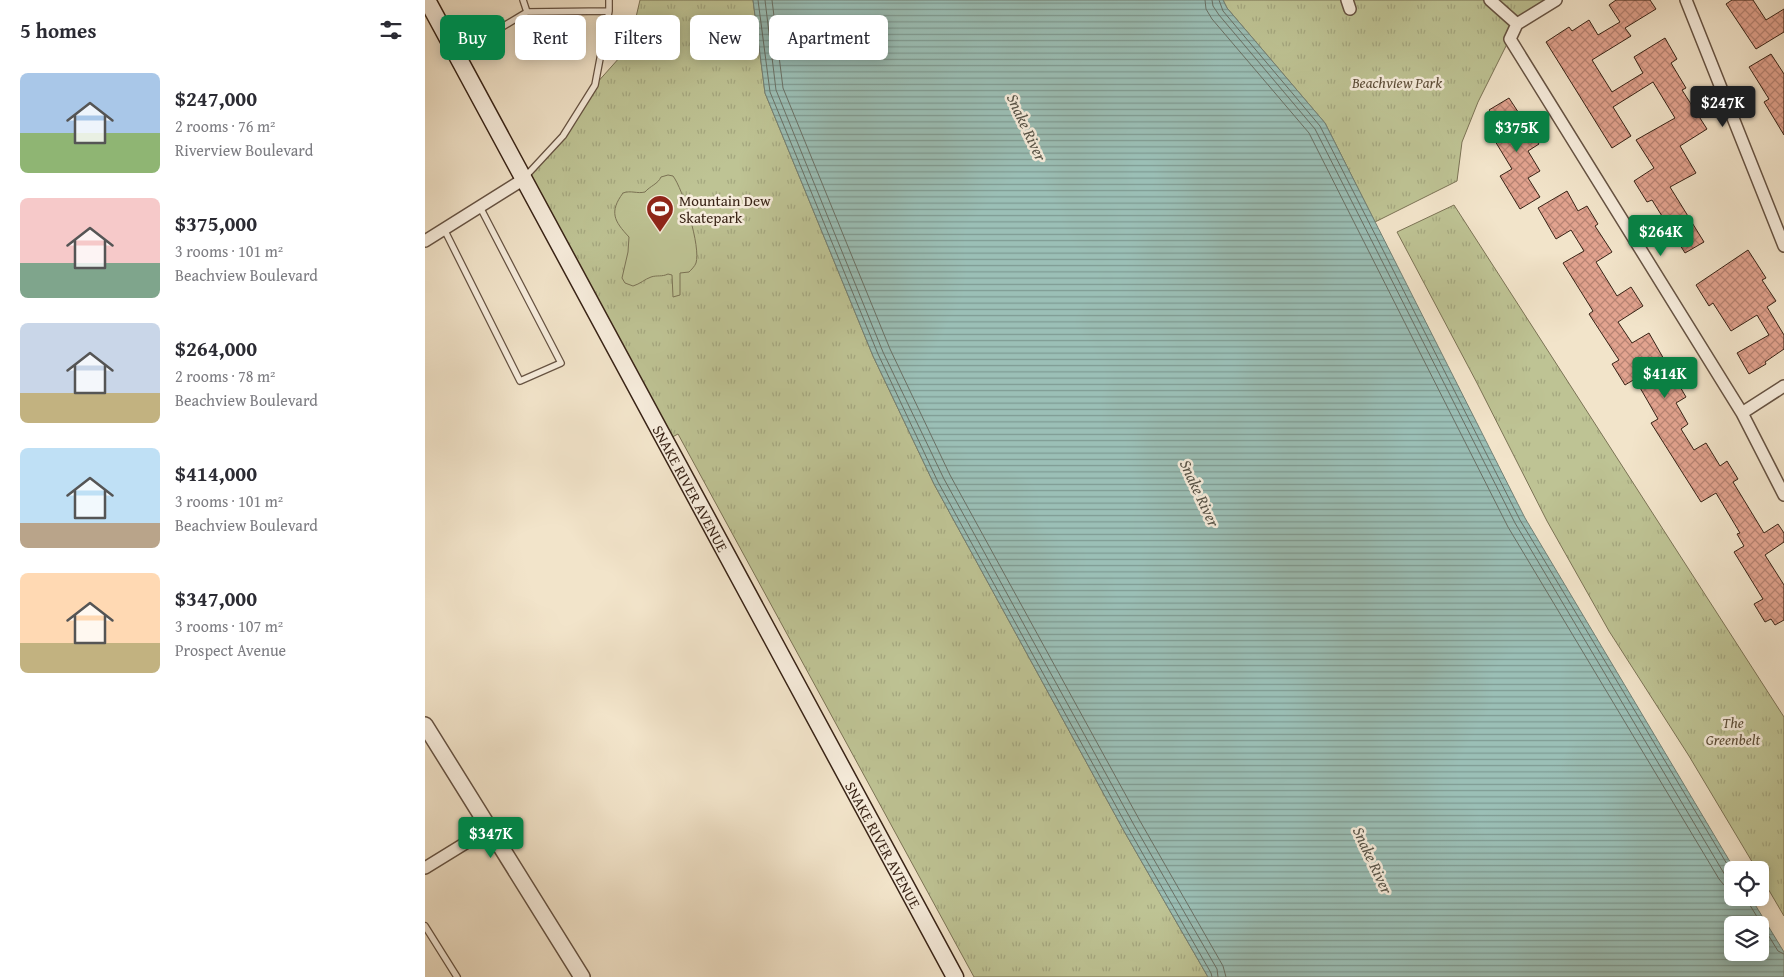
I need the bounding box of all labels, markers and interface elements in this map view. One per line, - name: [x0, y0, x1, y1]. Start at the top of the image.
- text: 5 homes: [20, 15, 96, 46]
- chip: Buy: [440, 15, 505, 60]
- chip: Rent: [515, 15, 586, 60]
- chip: Filters: [596, 15, 680, 60]
- chip: New: [690, 15, 759, 60]
- chip: Apartment: [769, 15, 888, 60]
- icon: filters: [377, 16, 405, 44]
- park label: Beachview Park: [1351, 72, 1442, 93]
- text: $247,000: [175, 83, 257, 114]
- pin: $247K: [1688, 86, 1758, 128]
- water label: Snake River: [1001, 89, 1053, 166]
- text: $247K: [1701, 90, 1745, 114]
- icon: home: [60, 93, 120, 153]
- pin: $375K: [1482, 110, 1552, 153]
- text: 2 rooms · 76 m²: [175, 114, 275, 138]
- text: $375K: [1495, 115, 1539, 139]
- text: Riverview Boulevard: [175, 138, 313, 162]
- place label: Mountain Dew Skatepark: [679, 190, 771, 228]
- sports icon: Mountain Dew Skatepark: [645, 194, 675, 233]
- text: $375,000: [175, 208, 257, 239]
- pin: $264K: [1626, 214, 1696, 257]
- icon: home: [60, 218, 120, 278]
- text: $264K: [1639, 219, 1683, 243]
- text: 3 rooms · 101 m²: [175, 239, 283, 263]
- text: Beachview Boulevard: [175, 263, 318, 287]
- text: $264,000: [175, 333, 257, 364]
- icon: home: [60, 343, 120, 403]
- pin: $414K: [1630, 356, 1700, 399]
- text: $414K: [1643, 361, 1687, 385]
- text: 2 rooms · 78 m²: [175, 364, 275, 388]
- text: Beachview Boulevard: [175, 388, 318, 412]
- street label: SNAKE RIVER AVENUE: [648, 421, 734, 556]
- water label: Snake River: [1174, 455, 1226, 532]
- text: $414,000: [175, 458, 257, 489]
- icon: home: [60, 468, 120, 528]
- text: 3 rooms · 101 m²: [175, 489, 283, 513]
- text: Beachview Boulevard: [175, 513, 318, 537]
- text: $347,000: [175, 583, 257, 614]
- icon: home: [60, 593, 120, 653]
- text: 3 rooms · 107 m²: [175, 614, 283, 638]
- text: Prospect Avenue: [175, 638, 286, 662]
- park label: The Greenbelt: [1706, 712, 1760, 750]
- street label: SNAKE RIVER AVENUE: [841, 777, 926, 912]
- pin: $347K: [456, 816, 526, 859]
- text: $347K: [469, 821, 513, 845]
- water label: Snake River: [1347, 822, 1399, 899]
- map controls: [1724, 861, 1769, 961]
- button: locate: [1724, 861, 1769, 906]
- button: layers: [1724, 916, 1769, 961]

